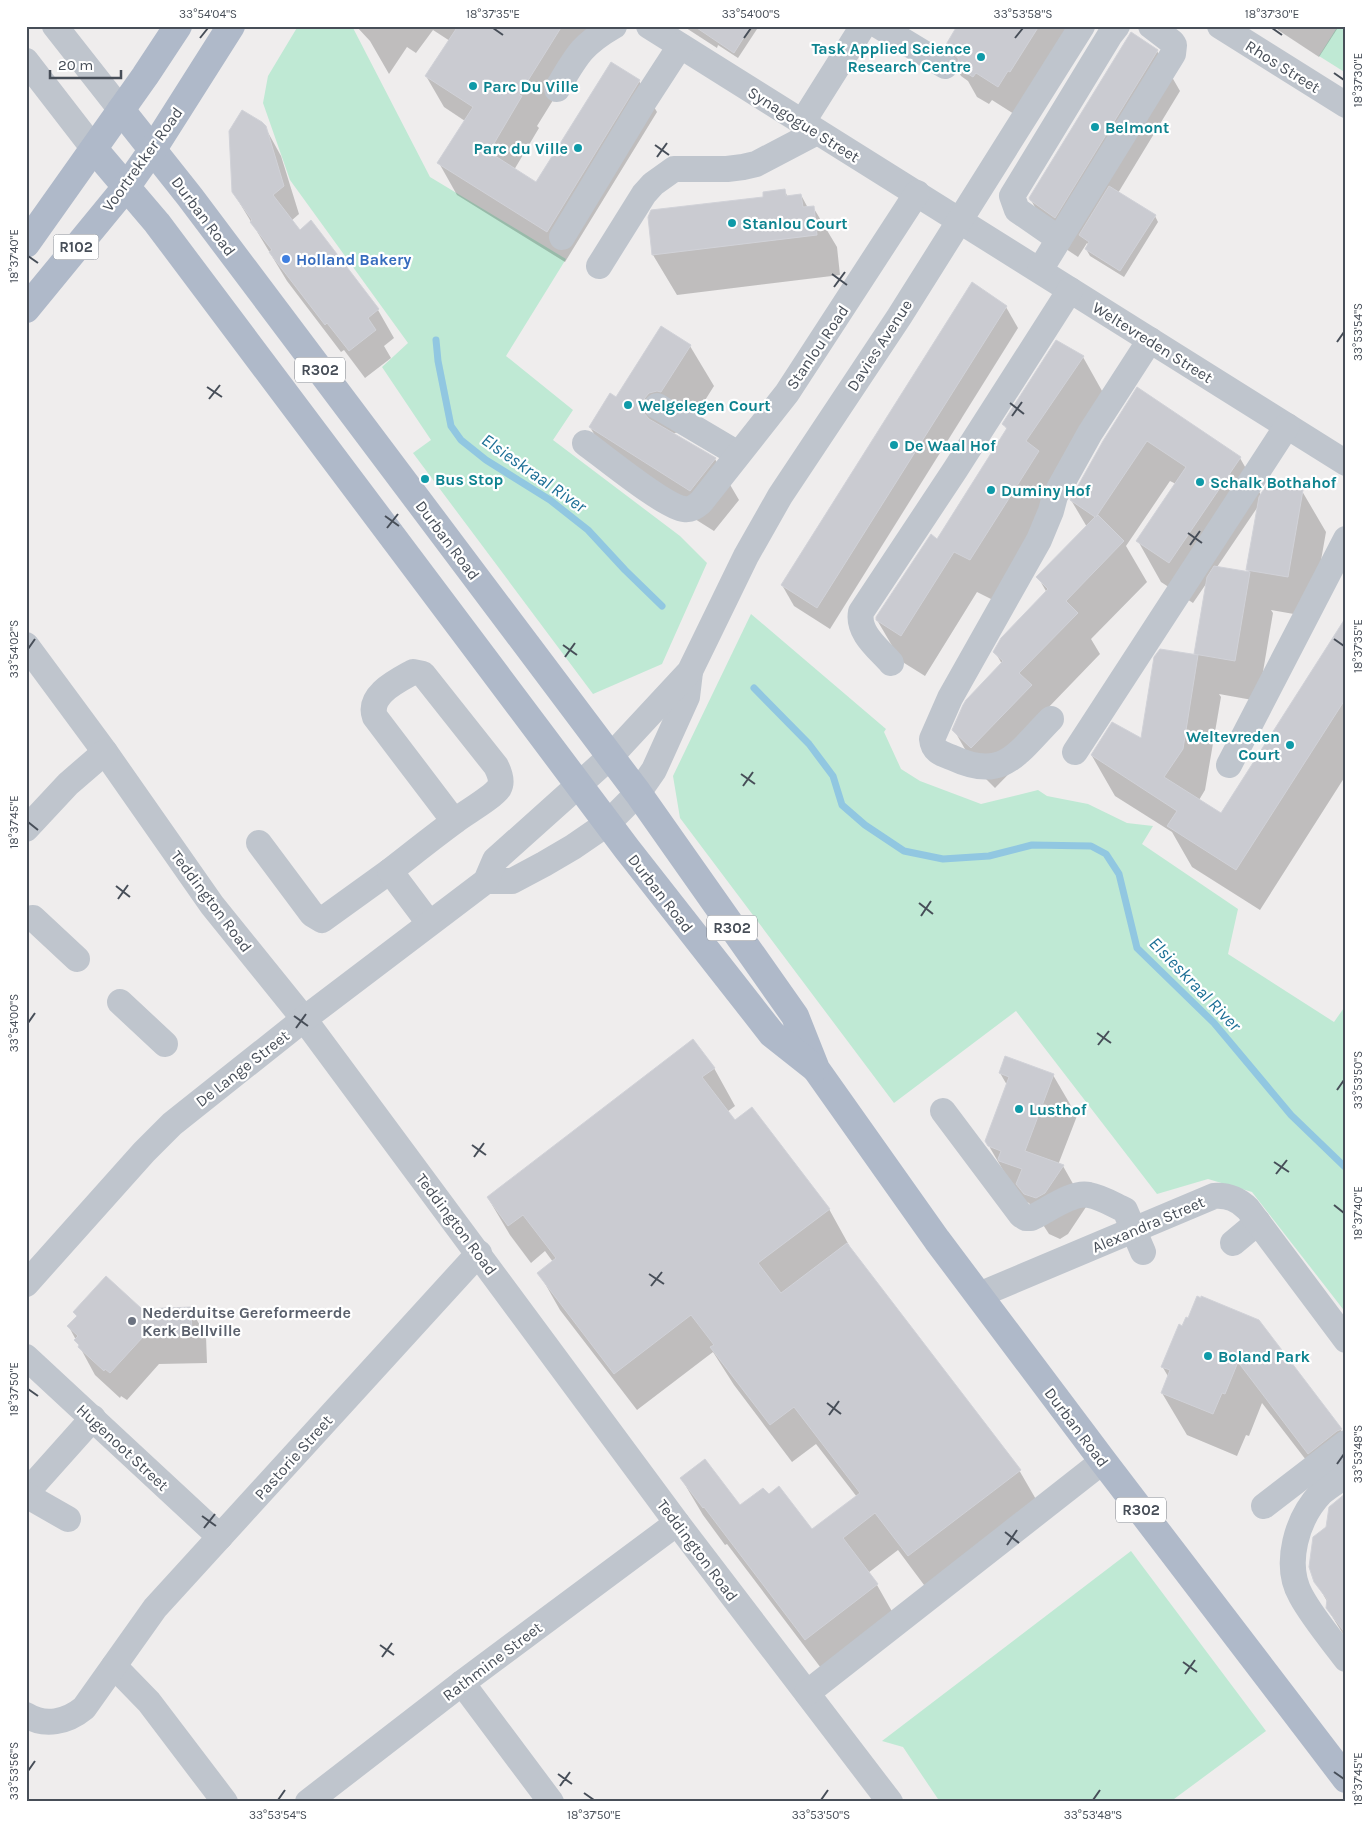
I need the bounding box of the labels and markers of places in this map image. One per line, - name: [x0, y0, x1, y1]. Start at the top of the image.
- place label: Task Applied Science Research Centre: [811, 39, 971, 76]
- marker: Task Applied Science Research Centre: [975, 51, 987, 63]
- place label: Parc Du Ville: [483, 77, 579, 96]
- marker: Parc Du Ville: [467, 80, 479, 92]
- place label: Belmont: [1105, 118, 1169, 137]
- marker: Belmont: [1089, 121, 1101, 133]
- place label: Parc du Ville: [474, 139, 568, 158]
- marker: Parc du Ville: [572, 142, 584, 154]
- place label: Stanlou Court: [742, 214, 848, 233]
- marker: Stanlou Court: [726, 217, 738, 229]
- place label: Holland Bakery: [296, 250, 411, 269]
- marker: Holland Bakery: [280, 253, 292, 265]
- place label: Welgelegen Court: [638, 396, 771, 415]
- marker: Welgelegen Court: [622, 399, 634, 411]
- place label: De Waal Hof: [904, 436, 996, 455]
- marker: De Waal Hof: [888, 439, 900, 451]
- place label: Bus Stop: [435, 470, 503, 489]
- marker: Bus Stop: [419, 473, 431, 485]
- place label: Schalk Bothahof: [1210, 473, 1336, 492]
- marker: Schalk Bothahof: [1194, 476, 1206, 488]
- place label: Duminy Hof: [1001, 481, 1091, 500]
- marker: Duminy Hof: [985, 484, 997, 496]
- place label: Weltevreden Court: [1186, 727, 1280, 764]
- marker: Weltevreden Court: [1284, 739, 1296, 751]
- place label: Lusthof: [1029, 1100, 1087, 1119]
- marker: Lusthof: [1013, 1103, 1025, 1115]
- place label: Nederduitse Gereformeerde Kerk Bellville: [142, 1303, 351, 1340]
- marker: Nederduitse Gereformeerde Kerk Bellville: [126, 1315, 138, 1327]
- place label: Boland Park: [1218, 1347, 1310, 1366]
- marker: Boland Park: [1202, 1350, 1214, 1362]

